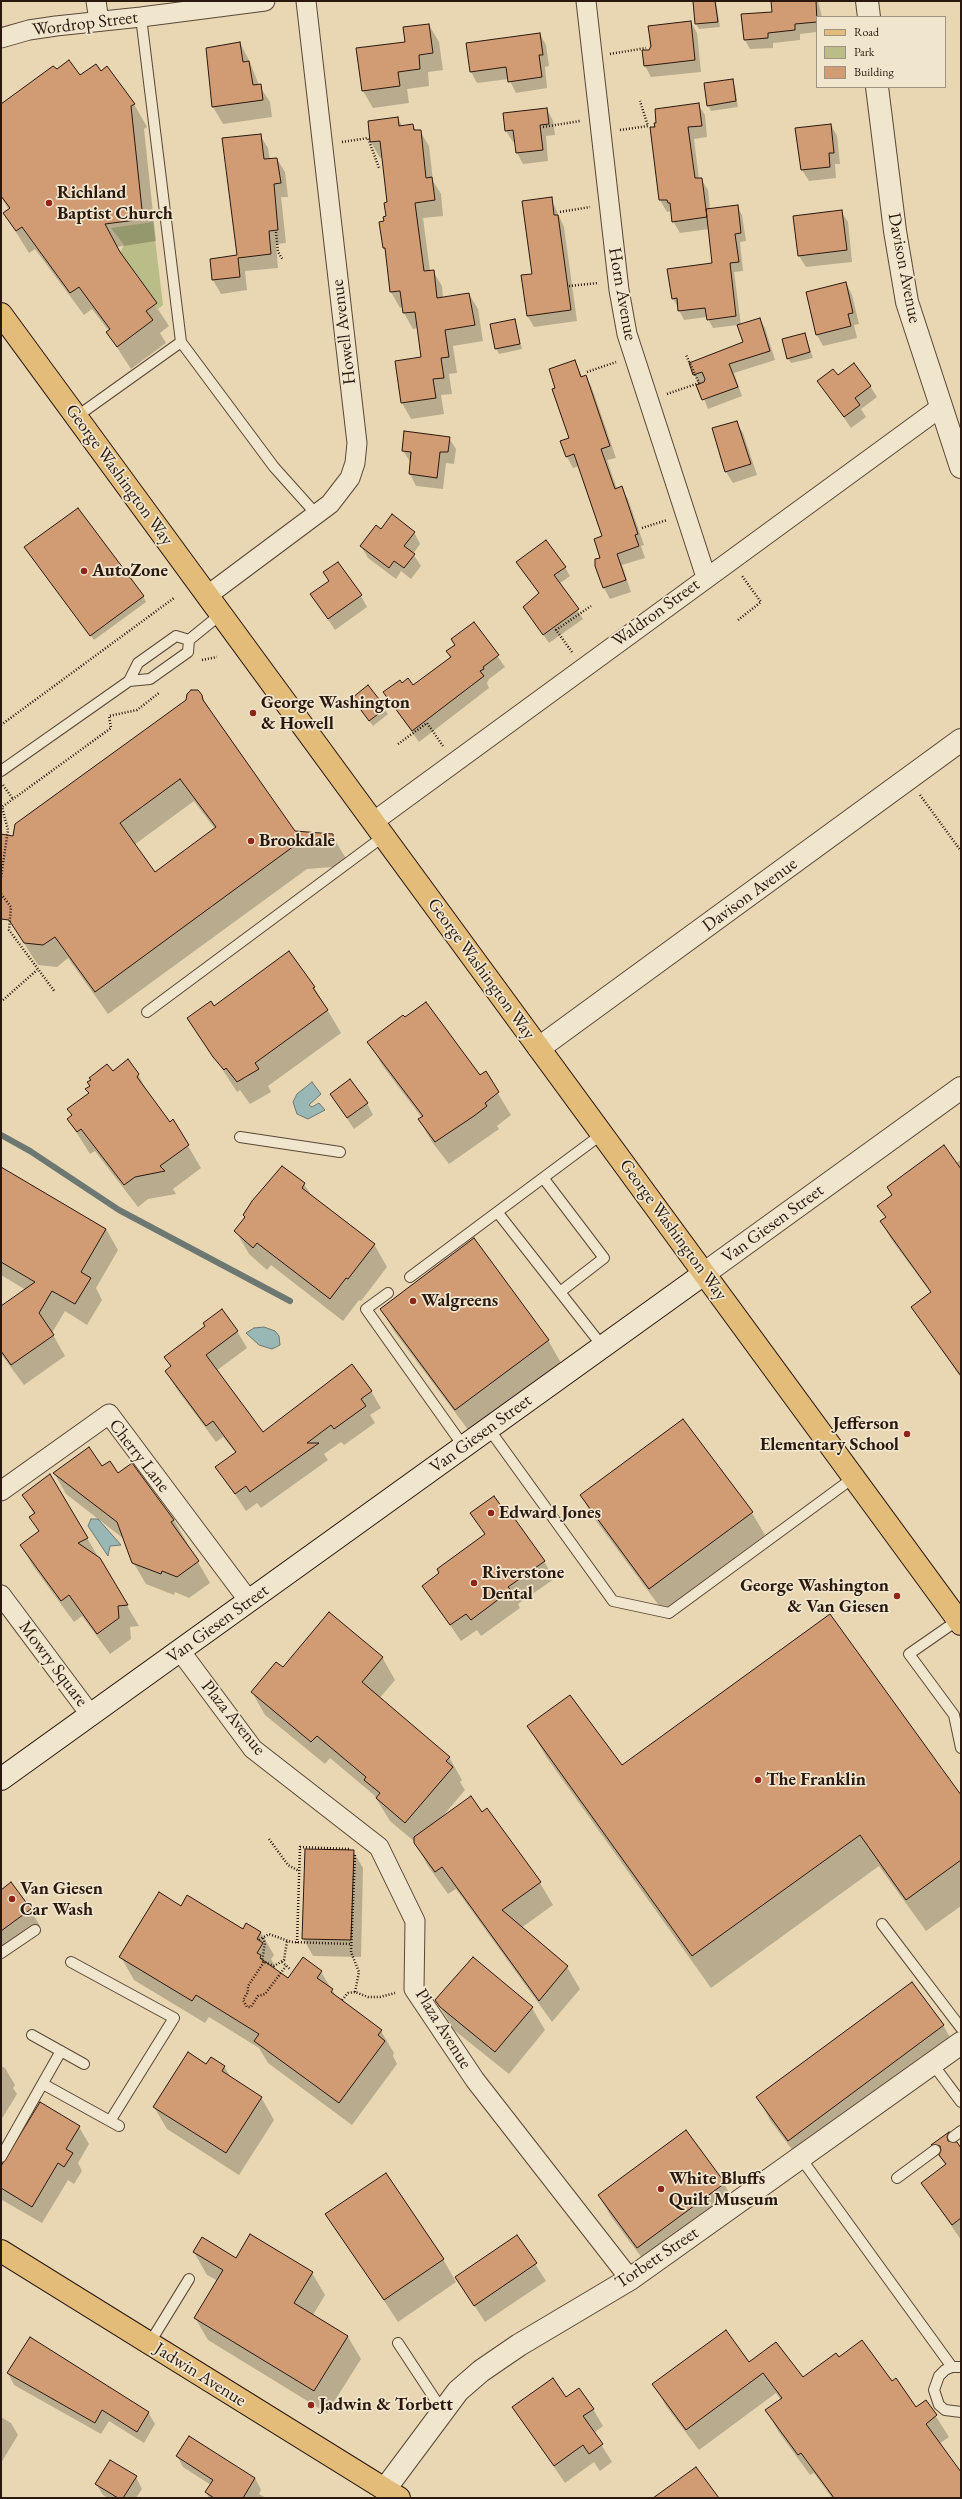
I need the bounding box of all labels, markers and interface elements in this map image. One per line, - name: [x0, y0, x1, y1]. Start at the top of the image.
- street label: Wordrop Street: [31, 7, 139, 41]
- legend: [816, 16, 946, 88]
- text: Road: [854, 24, 879, 40]
- text: Park: [854, 44, 874, 60]
- text: Building: [854, 64, 894, 80]
- place label: Richland Baptist Church: [57, 182, 173, 224]
- marker: Richland Baptist Church: [44, 198, 54, 208]
- street label: Davison Avenue: [883, 211, 925, 325]
- street label: Horn Avenue: [603, 246, 641, 342]
- street label: Howell Avenue: [327, 278, 361, 386]
- street label: George Washington Way: [61, 400, 177, 550]
- place label: AutoZone: [92, 560, 168, 582]
- marker: AutoZone: [79, 566, 89, 576]
- street label: Waldron Street: [608, 574, 704, 652]
- place label: George Washington & Howell: [261, 692, 410, 734]
- marker: George Washington & Howell: [248, 708, 258, 718]
- place label: Brookdale: [259, 830, 335, 852]
- marker: Brookdale: [246, 836, 256, 846]
- street label: Davison Avenue: [698, 853, 802, 937]
- street label: George Washington Way: [423, 894, 539, 1044]
- street label: George Washington Way: [615, 1155, 731, 1305]
- street label: Van Giesen Street: [718, 1180, 828, 1268]
- place label: Walgreens: [421, 1290, 498, 1312]
- marker: Walgreens: [408, 1296, 418, 1306]
- street label: Van Giesen Street: [426, 1390, 536, 1478]
- place label: Jefferson Elementary School: [760, 1413, 899, 1456]
- street label: Cherry Lane: [104, 1415, 174, 1497]
- marker: Jefferson Elementary School: [902, 1429, 912, 1439]
- place label: Edward Jones: [499, 1502, 601, 1524]
- marker: Edward Jones: [486, 1508, 496, 1518]
- place label: Riverstone Dental: [482, 1562, 564, 1604]
- place label: George Washington & Van Giesen: [740, 1575, 889, 1618]
- marker: Riverstone Dental: [469, 1578, 479, 1588]
- street label: Van Giesen Street: [163, 1580, 273, 1668]
- marker: George Washington & Van Giesen: [892, 1591, 902, 1601]
- street label: Mowry Square: [14, 1617, 92, 1711]
- street label: Plaza Avenue: [196, 1676, 270, 1760]
- place label: The Franklin: [766, 1769, 866, 1791]
- marker: The Franklin: [753, 1775, 763, 1785]
- place label: Van Giesen Car Wash: [20, 1878, 103, 1920]
- marker: Van Giesen Car Wash: [7, 1894, 17, 1904]
- street label: Plaza Avenue: [410, 1985, 476, 2073]
- place label: White Bluffs Quilt Museum: [669, 2168, 778, 2210]
- marker: White Bluffs Quilt Museum: [656, 2184, 666, 2194]
- street label: Torbett Street: [611, 2222, 703, 2294]
- street label: Jadwin Avenue: [150, 2338, 250, 2412]
- place label: Jadwin & Torbett: [319, 2394, 453, 2416]
- marker: Jadwin & Torbett: [306, 2400, 316, 2410]

